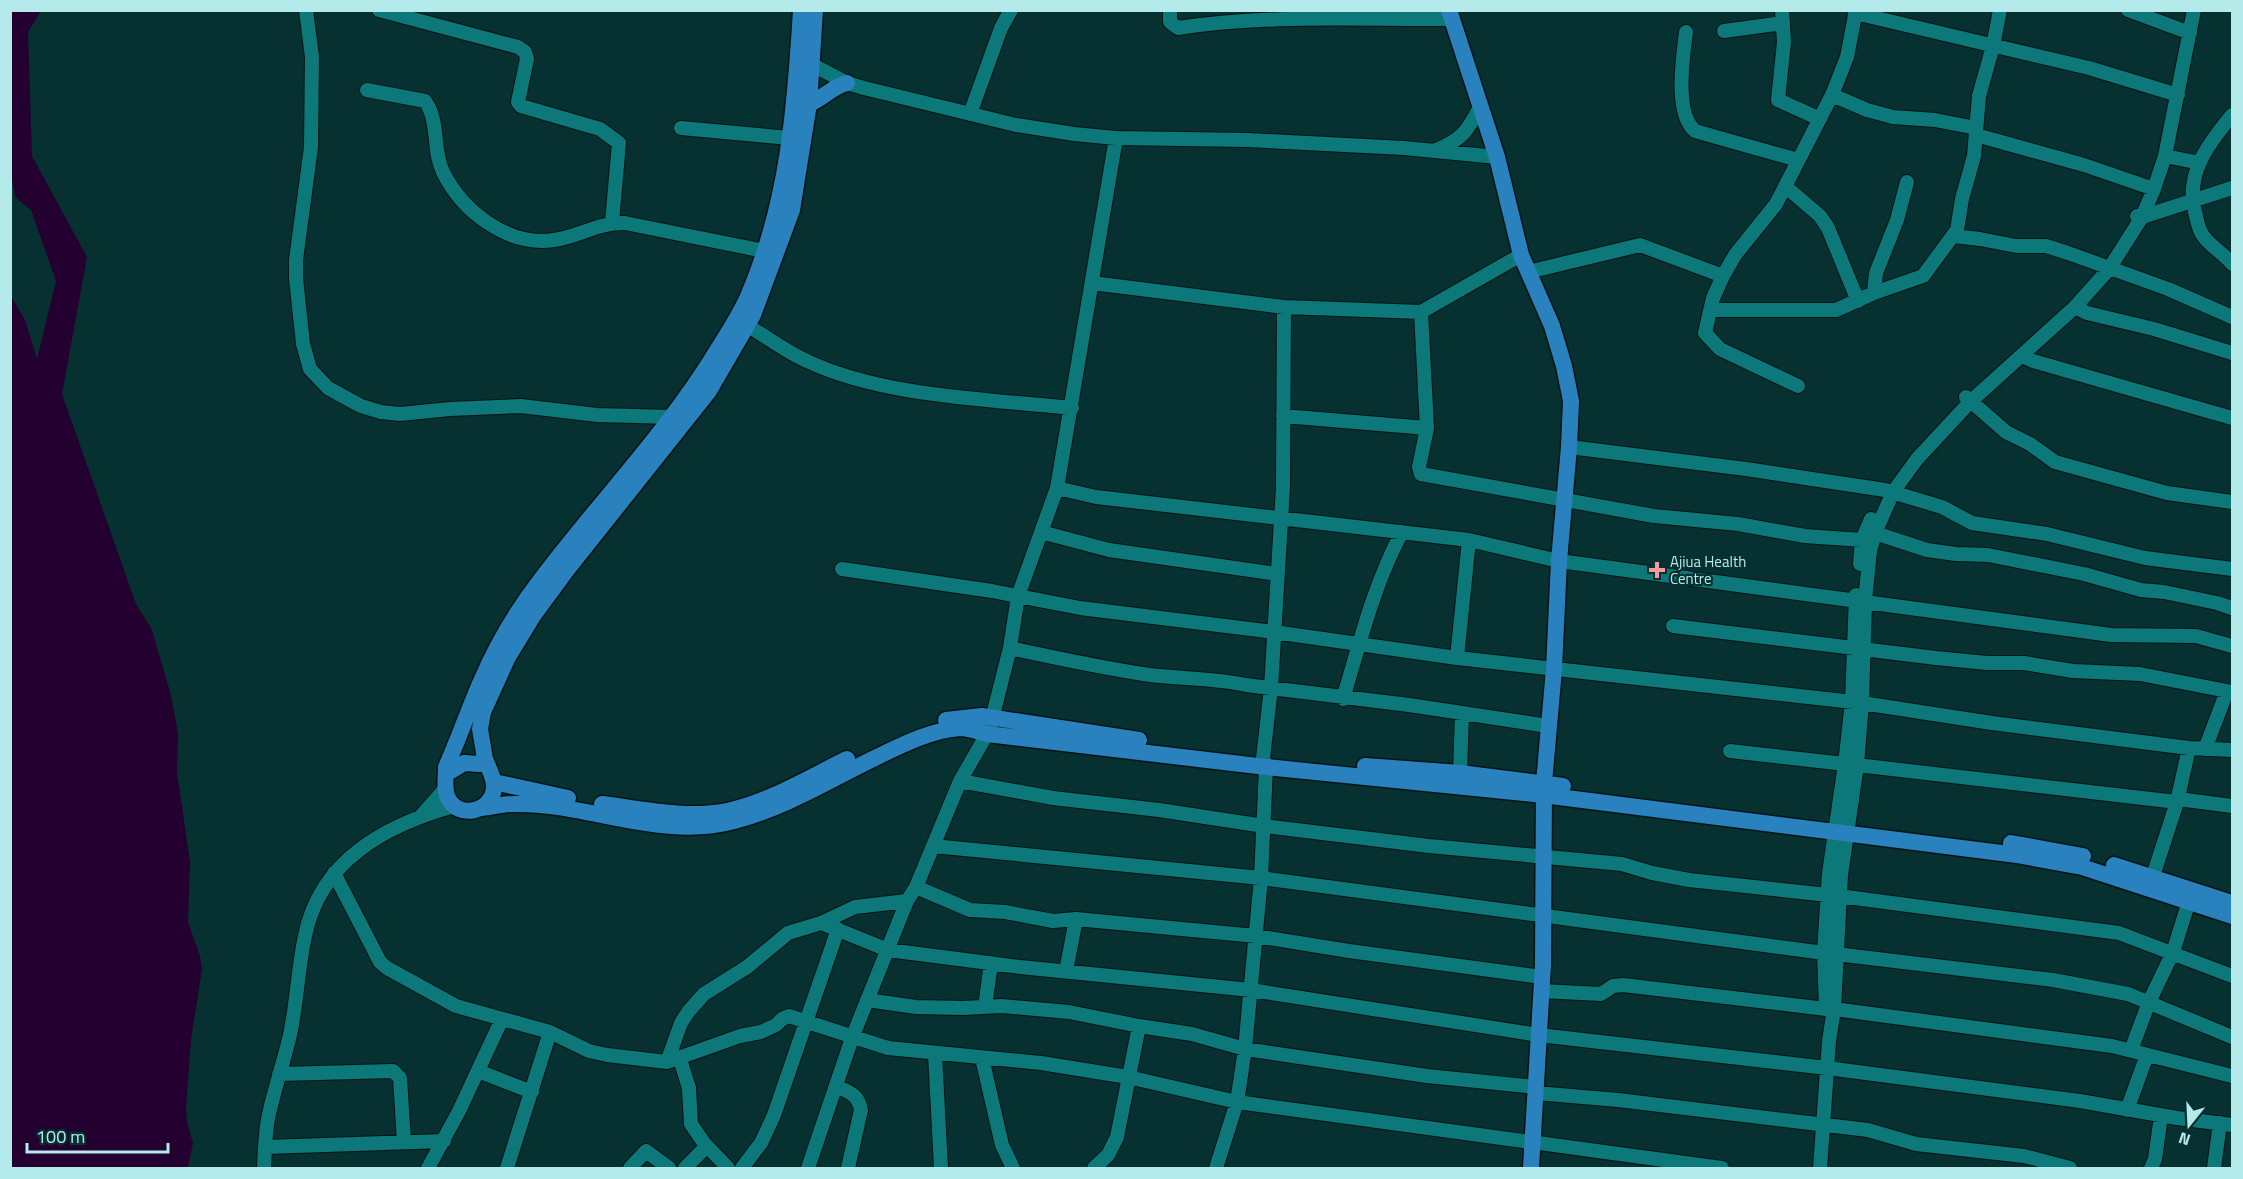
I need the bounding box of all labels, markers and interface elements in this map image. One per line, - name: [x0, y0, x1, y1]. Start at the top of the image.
- place label: Ajiua Health Centre: [1670, 550, 1746, 590]
- marker: Ajiua Health Centre: [1648, 561, 1666, 579]
- north arrow: [2159, 1095, 2219, 1155]
- scale bar: [27, 1116, 168, 1154]
- text: 100 m: [36, 1123, 85, 1150]
- text: N: [2175, 1126, 2193, 1152]

